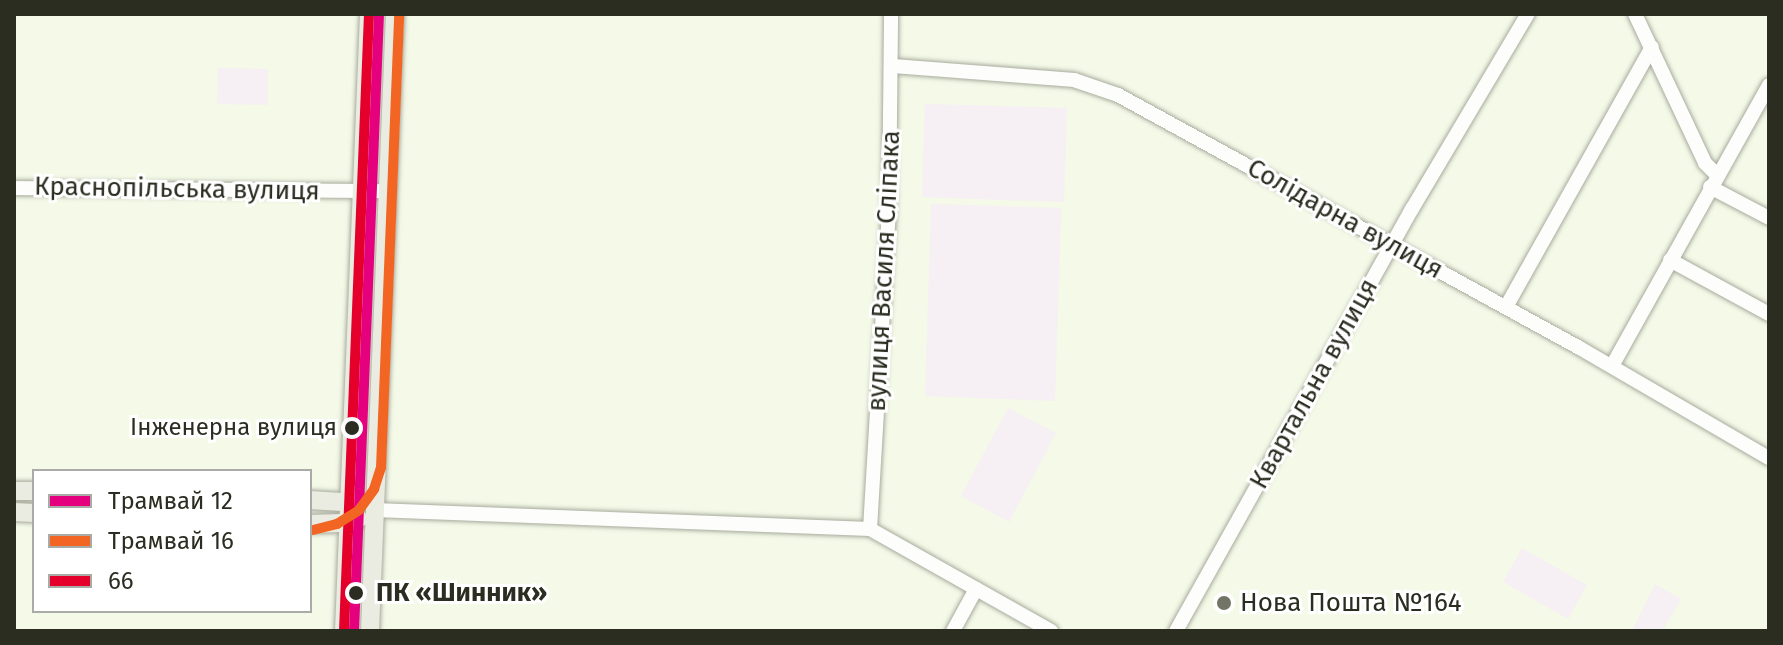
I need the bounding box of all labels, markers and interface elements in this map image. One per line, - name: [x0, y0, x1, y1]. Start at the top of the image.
- street label: вулиця Василя Сліпака: [861, 130, 907, 412]
- street label: Солідарна вулиця: [1242, 152, 1448, 286]
- street label: Краснопільська вулиця: [34, 171, 320, 207]
- street label: Квартальна вулиця: [1243, 274, 1385, 494]
- place label: Інженерна вулиця: [130, 414, 337, 442]
- marker: Інженерна вулиця: [344, 420, 360, 436]
- legend: [32, 469, 312, 613]
- text: Трамвай 12: [108, 487, 233, 515]
- text: Трамвай 16: [108, 527, 234, 555]
- text: 66: [108, 567, 134, 595]
- place label: ПК «Шинник»: [376, 577, 547, 609]
- marker: ПК «Шинник»: [343, 580, 369, 606]
- place label: Нова Пошта №164: [1240, 587, 1462, 619]
- marker: Нова Пошта №164: [1215, 594, 1233, 612]

